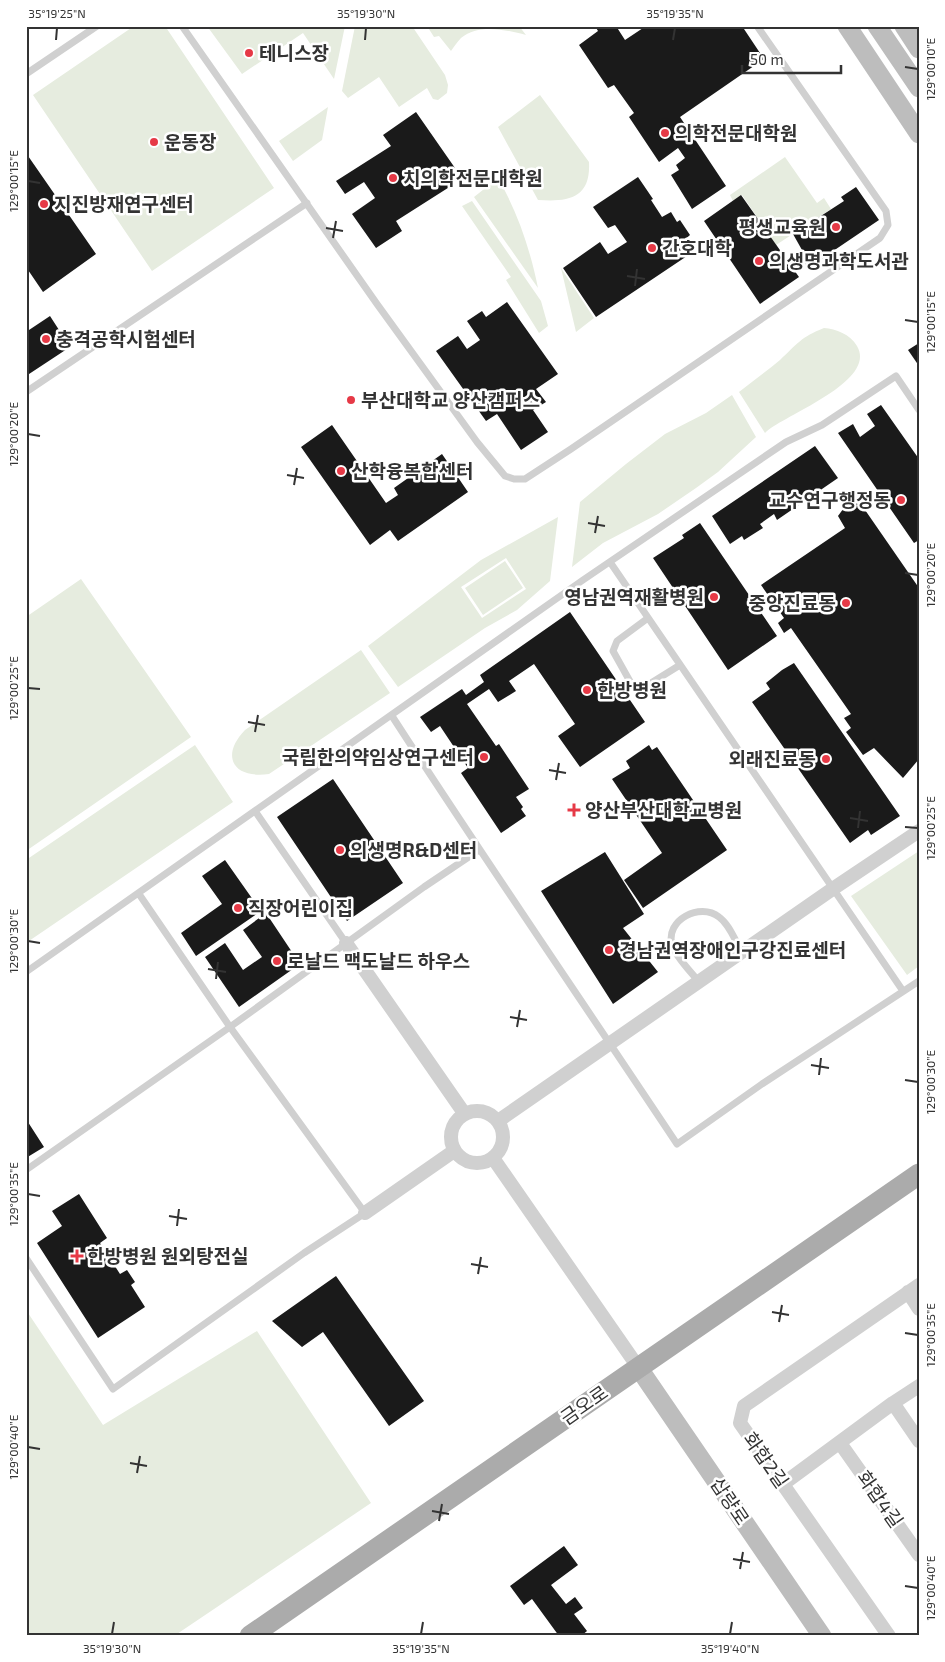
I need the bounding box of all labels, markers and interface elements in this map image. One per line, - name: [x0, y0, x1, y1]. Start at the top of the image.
- text: 35°19'25"N: [28, 6, 86, 20]
- text: 35°19'30"N: [337, 6, 395, 20]
- text: 35°19'35"N: [646, 6, 704, 20]
- text: 129°00'10"E: [923, 37, 937, 100]
- place label: 테니스장: [259, 41, 329, 64]
- scale bar: [742, 42, 841, 74]
- marker: 테니스장: [243, 47, 255, 59]
- text: 50 m: [750, 50, 784, 68]
- place label: 의학전문대학원: [675, 121, 797, 144]
- marker: 의학전문대학원: [659, 127, 671, 139]
- place label: 운동장: [164, 130, 216, 153]
- marker: 운동장: [148, 136, 160, 148]
- text: 129°00'15"E: [6, 150, 20, 212]
- place label: 치의학전문대학원: [403, 166, 543, 189]
- marker: 치의학전문대학원: [387, 172, 399, 184]
- place label: 지진방재연구센터: [54, 192, 194, 215]
- marker: 지진방재연구센터: [38, 198, 50, 210]
- place label: 평생교육원: [739, 215, 826, 238]
- marker: 평생교육원: [830, 221, 842, 233]
- place label: 간호대학: [662, 236, 732, 259]
- marker: 간호대학: [646, 242, 658, 254]
- place label: 의생명과학도서관: [769, 249, 909, 272]
- marker: 의생명과학도서관: [753, 255, 765, 267]
- text: 129°00'15"E: [923, 291, 937, 353]
- place label: 충격공학시험센터: [56, 327, 196, 350]
- marker: 충격공학시험센터: [40, 333, 52, 345]
- place label: 부산대학교 양산캠퍼스: [361, 388, 540, 411]
- marker: 부산대학교 양산캠퍼스: [345, 394, 357, 406]
- text: 129°00'20"E: [6, 401, 20, 466]
- place label: 산학융복합센터: [351, 459, 473, 482]
- marker: 산학융복합센터: [335, 465, 347, 477]
- place label: 교수연구행정동: [769, 488, 891, 511]
- marker: 교수연구행정동: [895, 494, 907, 506]
- text: 129°00'20"E: [923, 542, 937, 607]
- place label: 영남권역재활병원: [564, 585, 704, 608]
- marker: 영남권역재활병원: [708, 591, 720, 603]
- place label: 중앙진료동: [749, 591, 836, 614]
- marker: 중앙진료동: [840, 597, 852, 609]
- text: 129°00'25"E: [6, 656, 20, 720]
- place label: 한방병원: [597, 678, 667, 701]
- marker: 한방병원: [581, 684, 593, 696]
- place label: 국립한의약임상연구센터: [282, 745, 474, 768]
- place label: 외래진료동: [729, 747, 816, 770]
- marker: 국립한의약임상연구센터: [478, 751, 490, 763]
- marker: 외래진료동: [820, 753, 832, 765]
- text: 129°00'25"E: [923, 796, 937, 860]
- place label: 양산부산대학교병원: [585, 798, 742, 821]
- marker: 양산부산대학교병원: [567, 803, 581, 817]
- place label: 의생명R&D센터: [350, 838, 477, 861]
- marker: 의생명R&D센터: [334, 844, 346, 856]
- place label: 직장어린이집: [248, 896, 353, 919]
- marker: 직장어린이집: [232, 902, 244, 914]
- text: 129°00'30"E: [6, 908, 20, 973]
- place label: 경남권역장애인구강진료센터: [619, 938, 846, 961]
- marker: 경남권역장애인구강진료센터: [603, 944, 615, 956]
- place label: 로날드 맥도날드 하우스: [287, 949, 470, 972]
- marker: 로날드 맥도날드 하우스: [271, 955, 283, 967]
- text: 129°00'30"E: [923, 1049, 937, 1114]
- text: 129°00'35"E: [6, 1162, 20, 1226]
- place label: 한방병원 원외탕전실: [87, 1244, 248, 1267]
- marker: 한방병원 원외탕전실: [71, 1250, 83, 1262]
- text: 129°00'35"E: [923, 1303, 937, 1367]
- street label: 금오로: [556, 1380, 612, 1429]
- text: 129°00'40"E: [6, 1414, 20, 1480]
- street label: 화합2길: [739, 1427, 794, 1492]
- street label: 화합4길: [853, 1466, 908, 1532]
- street label: 삽량로: [706, 1473, 755, 1529]
- text: 129°00'40"E: [923, 1555, 937, 1621]
- text: 35°19'30"N: [83, 1641, 141, 1655]
- text: 35°19'35"N: [392, 1641, 450, 1655]
- text: 35°19'40"N: [701, 1641, 759, 1655]

